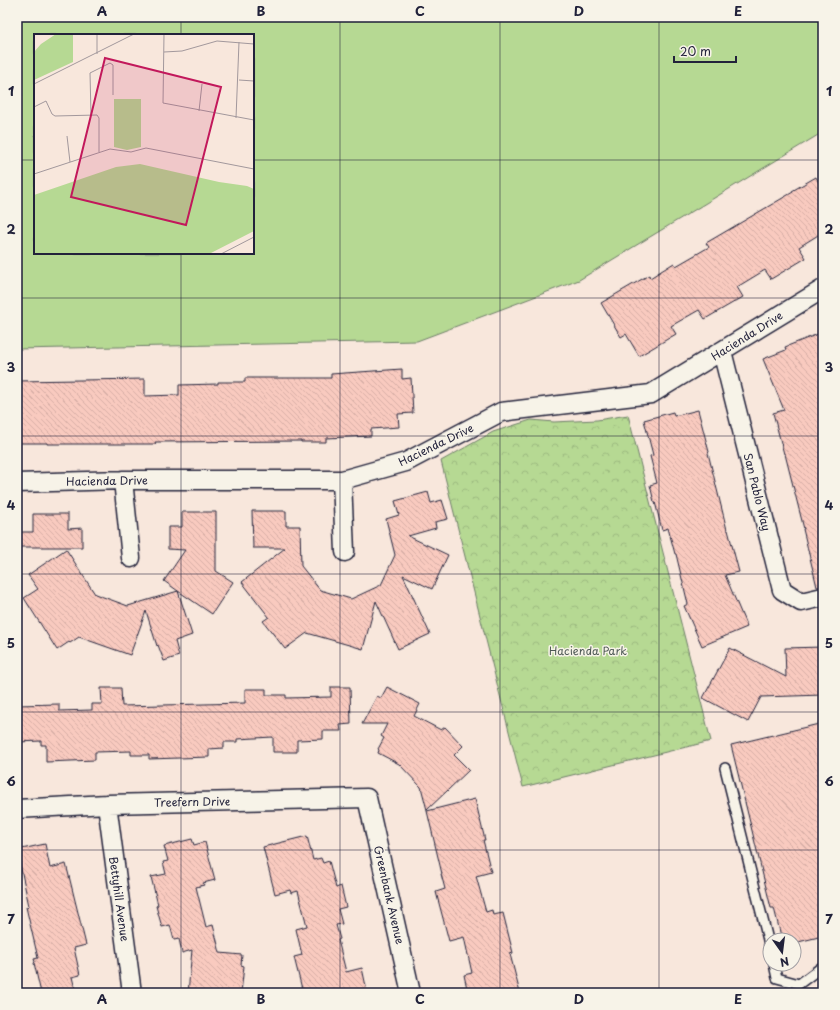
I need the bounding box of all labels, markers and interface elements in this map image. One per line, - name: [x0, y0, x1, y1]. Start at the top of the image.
- text: A: [97, 1, 107, 20]
- text: B: [257, 1, 266, 20]
- text: C: [415, 1, 425, 20]
- text: D: [574, 1, 584, 20]
- text: E: [734, 1, 742, 20]
- inset map: [34, 34, 254, 254]
- scale bar: [674, 38, 736, 64]
- text: 20 m: [680, 42, 711, 60]
- text: 1: [8, 81, 14, 100]
- text: 1: [826, 81, 832, 100]
- text: 2: [6, 219, 16, 238]
- text: 2: [824, 219, 834, 238]
- street label: Hacienda Drive: [708, 307, 786, 364]
- text: 3: [7, 357, 16, 376]
- text: 3: [825, 357, 834, 376]
- street label: Hacienda Drive: [395, 419, 476, 470]
- street label: San Pablo Way: [740, 451, 775, 533]
- street label: Hacienda Drive: [66, 471, 148, 490]
- text: 4: [7, 495, 16, 514]
- text: 4: [825, 495, 834, 514]
- text: 5: [7, 633, 15, 652]
- text: 5: [825, 633, 833, 652]
- park label: Hacienda Park: [549, 642, 627, 659]
- text: 6: [6, 771, 16, 790]
- text: 6: [824, 771, 834, 790]
- street label: Treefern Drive: [154, 792, 231, 811]
- street label: Greenbank Avenue: [370, 844, 409, 946]
- street label: Bettyhill Avenue: [105, 855, 134, 943]
- text: 7: [7, 909, 15, 928]
- text: 7: [825, 909, 833, 928]
- north arrow: [762, 932, 802, 972]
- text: N: [778, 953, 791, 972]
- text: A: [97, 989, 107, 1008]
- text: B: [257, 989, 266, 1008]
- text: C: [415, 989, 425, 1008]
- text: D: [574, 989, 584, 1008]
- text: E: [734, 989, 742, 1008]

